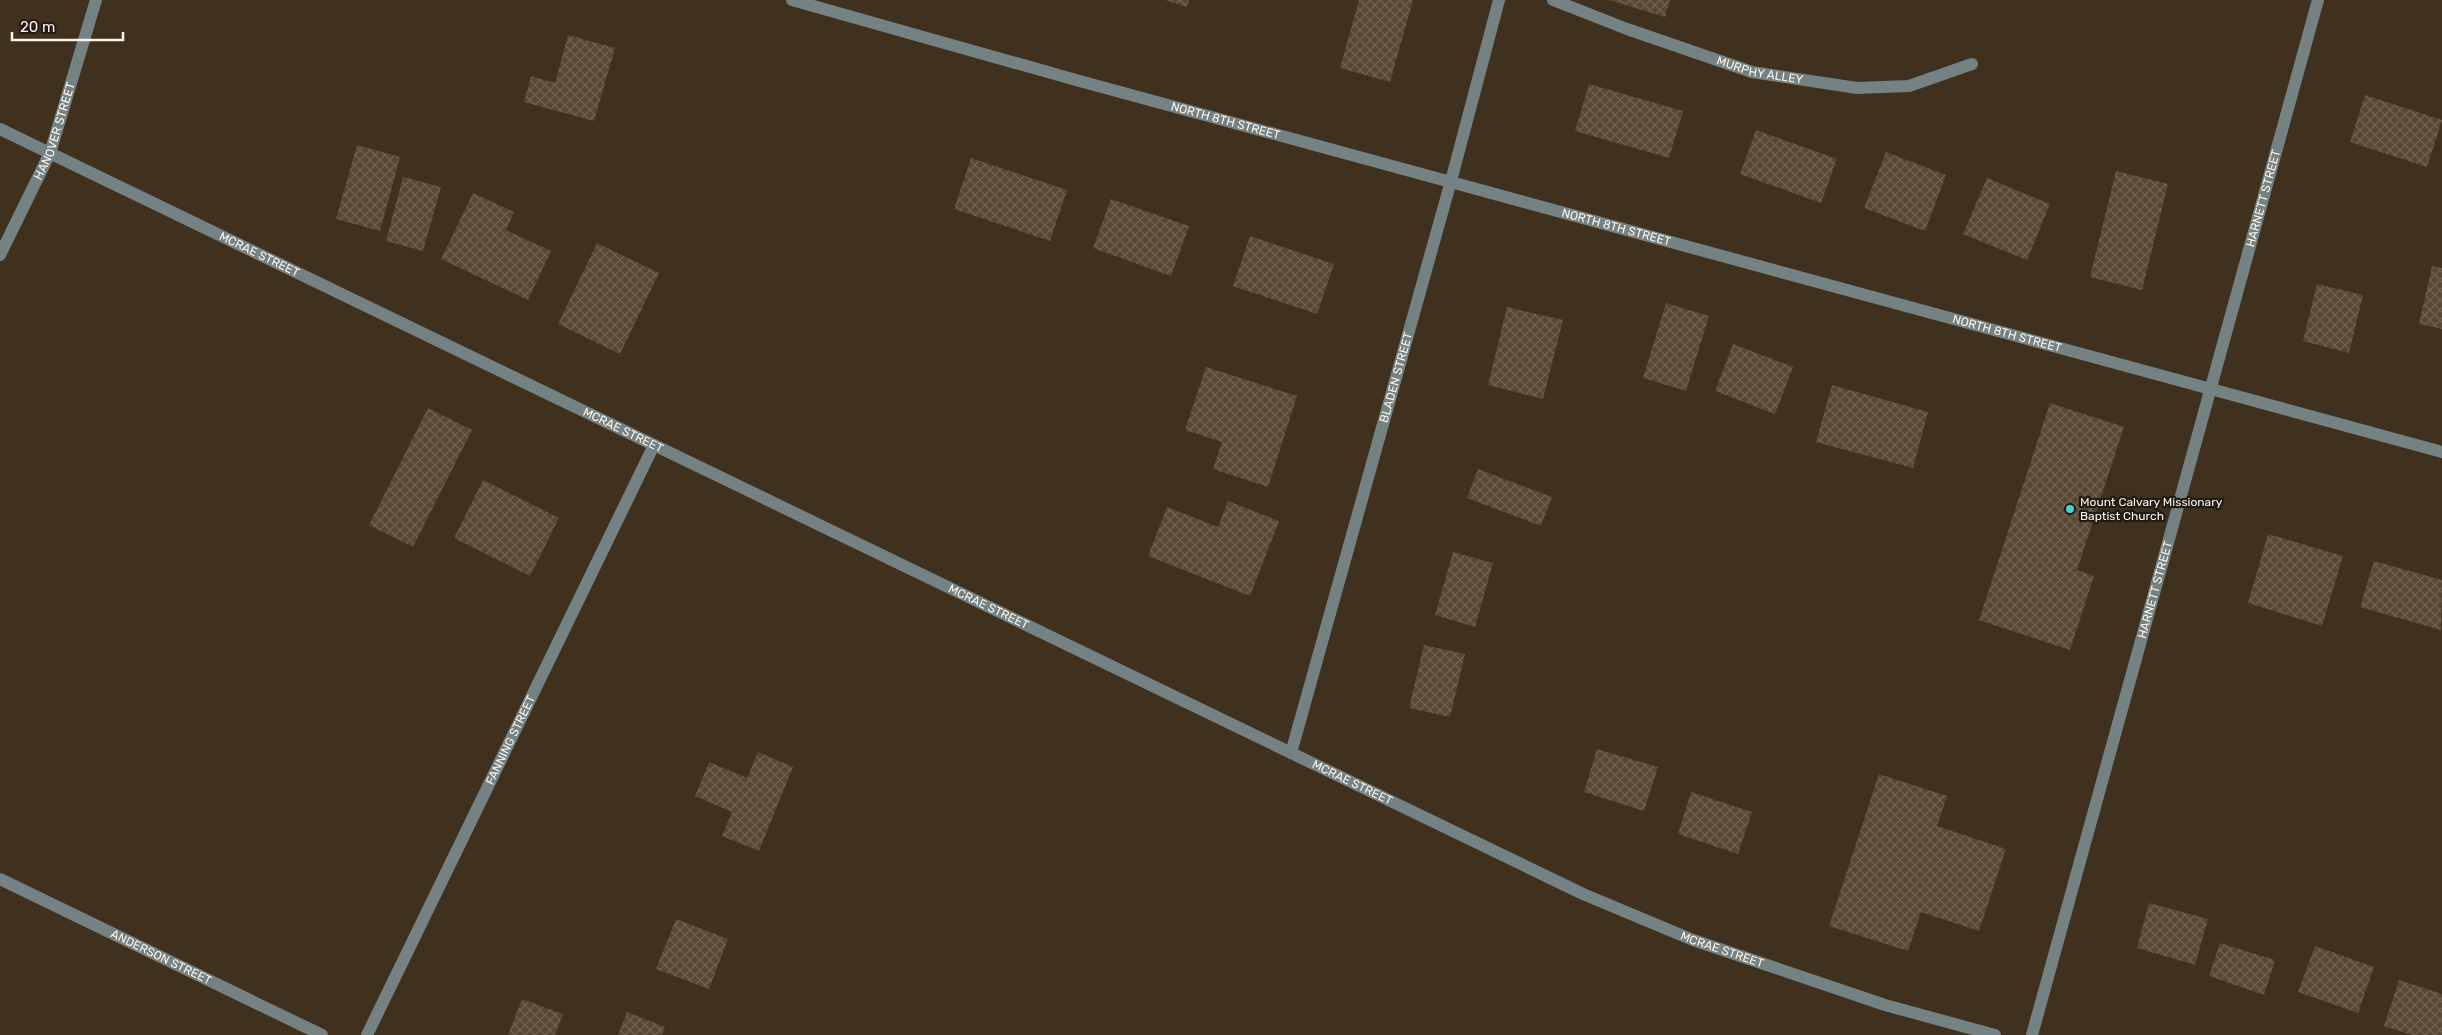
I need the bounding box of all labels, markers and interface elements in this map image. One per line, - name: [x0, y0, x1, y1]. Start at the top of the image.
- scale bar: [12, 10, 124, 42]
- text: 20 m: [20, 18, 55, 36]
- street label: MURPHY ALLEY: [1715, 53, 1804, 87]
- street label: HANOVER STREET: [31, 80, 78, 182]
- street label: NORTH 8TH STREET: [1169, 99, 1282, 142]
- street label: HARNETT STREET: [2243, 148, 2283, 249]
- street label: NORTH 8TH STREET: [1560, 206, 1672, 249]
- street label: MCRAE STREET: [217, 229, 302, 280]
- street label: NORTH 8TH STREET: [1951, 312, 2063, 355]
- street label: BLADEN STREET: [1377, 331, 1415, 424]
- street label: MCRAE STREET: [581, 405, 665, 455]
- place label: Mount Calvary Missionary Baptist Church: [2080, 495, 2223, 523]
- marker: Mount Calvary Missionary Baptist Church: [2064, 503, 2076, 515]
- street label: HARNETT STREET: [2135, 539, 2175, 640]
- street label: MCRAE STREET: [946, 581, 1031, 632]
- street label: FANNING STREET: [483, 693, 538, 787]
- street label: MCRAE STREET: [1310, 757, 1395, 808]
- street label: ANDERSON STREET: [108, 927, 214, 987]
- street label: MCRAE STREET: [1678, 928, 1766, 970]

